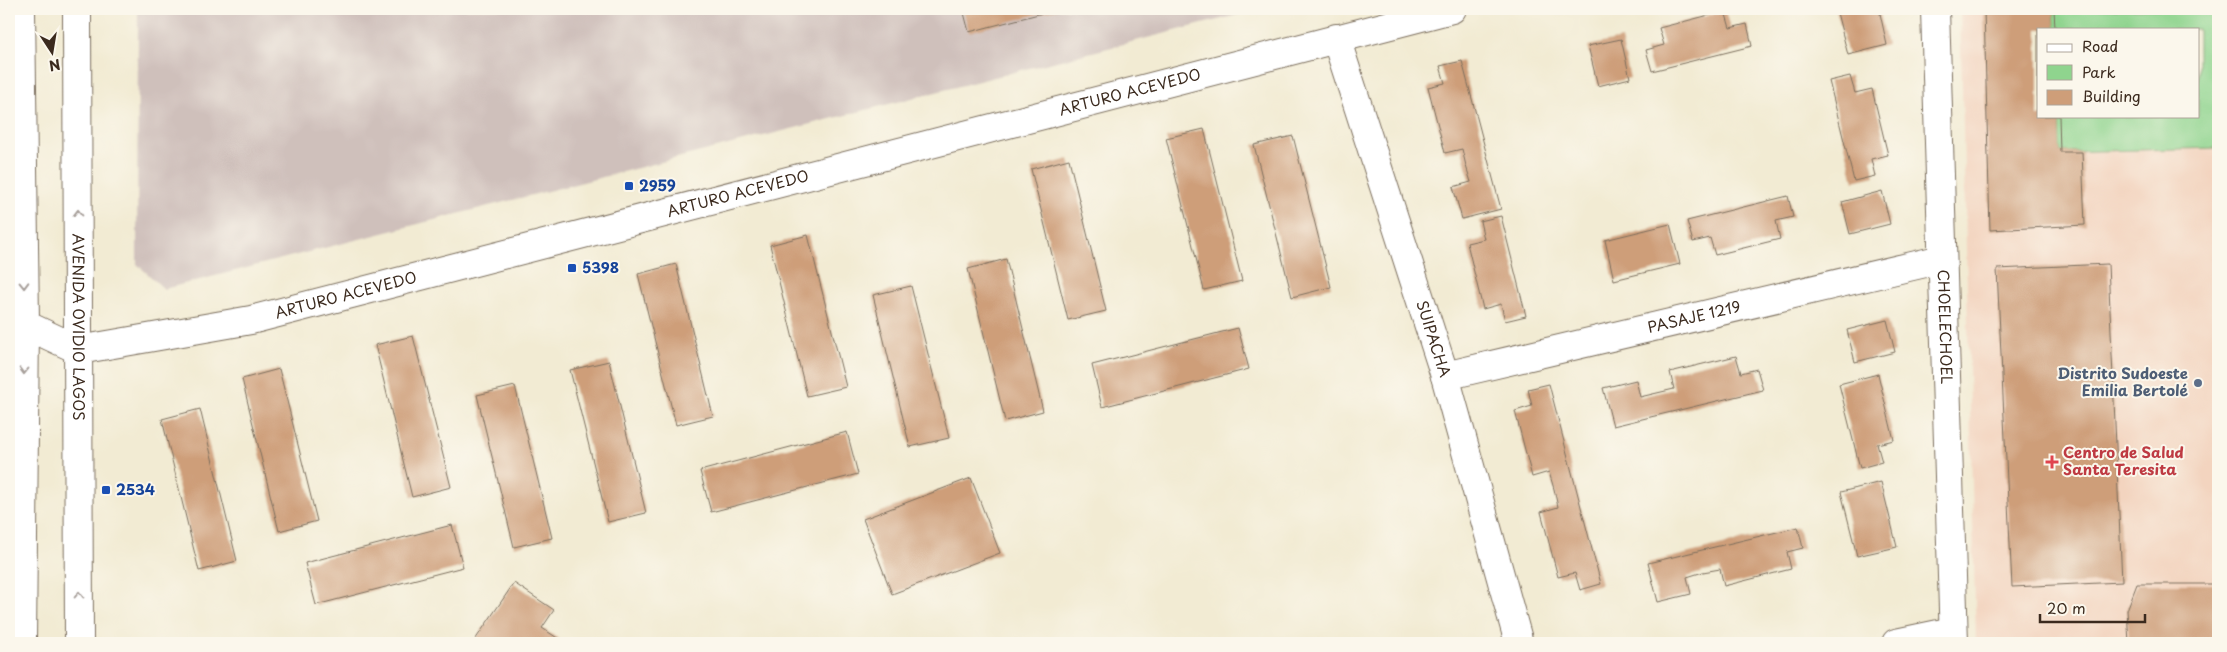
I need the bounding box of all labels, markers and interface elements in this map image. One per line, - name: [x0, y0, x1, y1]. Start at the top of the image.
- north arrow: [28, 28, 78, 78]
- legend: [2037, 28, 2200, 118]
- text: Road: [2082, 34, 2118, 57]
- text: N: [47, 54, 62, 77]
- text: Park: [2082, 60, 2116, 83]
- street label: ARTURO ACEVEDO: [1056, 62, 1203, 120]
- text: Building: [2082, 84, 2141, 107]
- street label: ARTURO ACEVEDO: [664, 163, 811, 222]
- place label: 2959: [639, 173, 676, 196]
- marker: 2959: [623, 180, 635, 192]
- one-way arrow: [73, 209, 83, 217]
- street label: AVENIDA OVIDIO LAGOS: [68, 233, 91, 421]
- place label: 5398: [582, 255, 619, 278]
- marker: 5398: [566, 262, 578, 274]
- street label: ARTURO ACEVEDO: [272, 265, 419, 323]
- street label: CHOELECHOEL: [1933, 269, 1959, 384]
- one-way arrow: [19, 282, 29, 289]
- street label: PASAJE 1219: [1645, 294, 1743, 338]
- street label: SUIPACHA: [1411, 297, 1458, 380]
- place label: Distrito Sudoeste Emilia Bertolé: [2057, 361, 2189, 401]
- one-way arrow: [19, 368, 30, 376]
- marker: Distrito Sudoeste Emilia Bertolé: [2192, 377, 2204, 389]
- place label: Centro de Salud Santa Teresita: [2063, 440, 2184, 480]
- marker: Centro de Salud Santa Teresita: [2045, 455, 2059, 469]
- place label: 2534: [116, 477, 155, 500]
- marker: 2534: [100, 484, 112, 496]
- one-way arrow: [74, 590, 84, 598]
- scale bar: [2040, 592, 2144, 624]
- text: 20 m: [2047, 596, 2086, 619]

